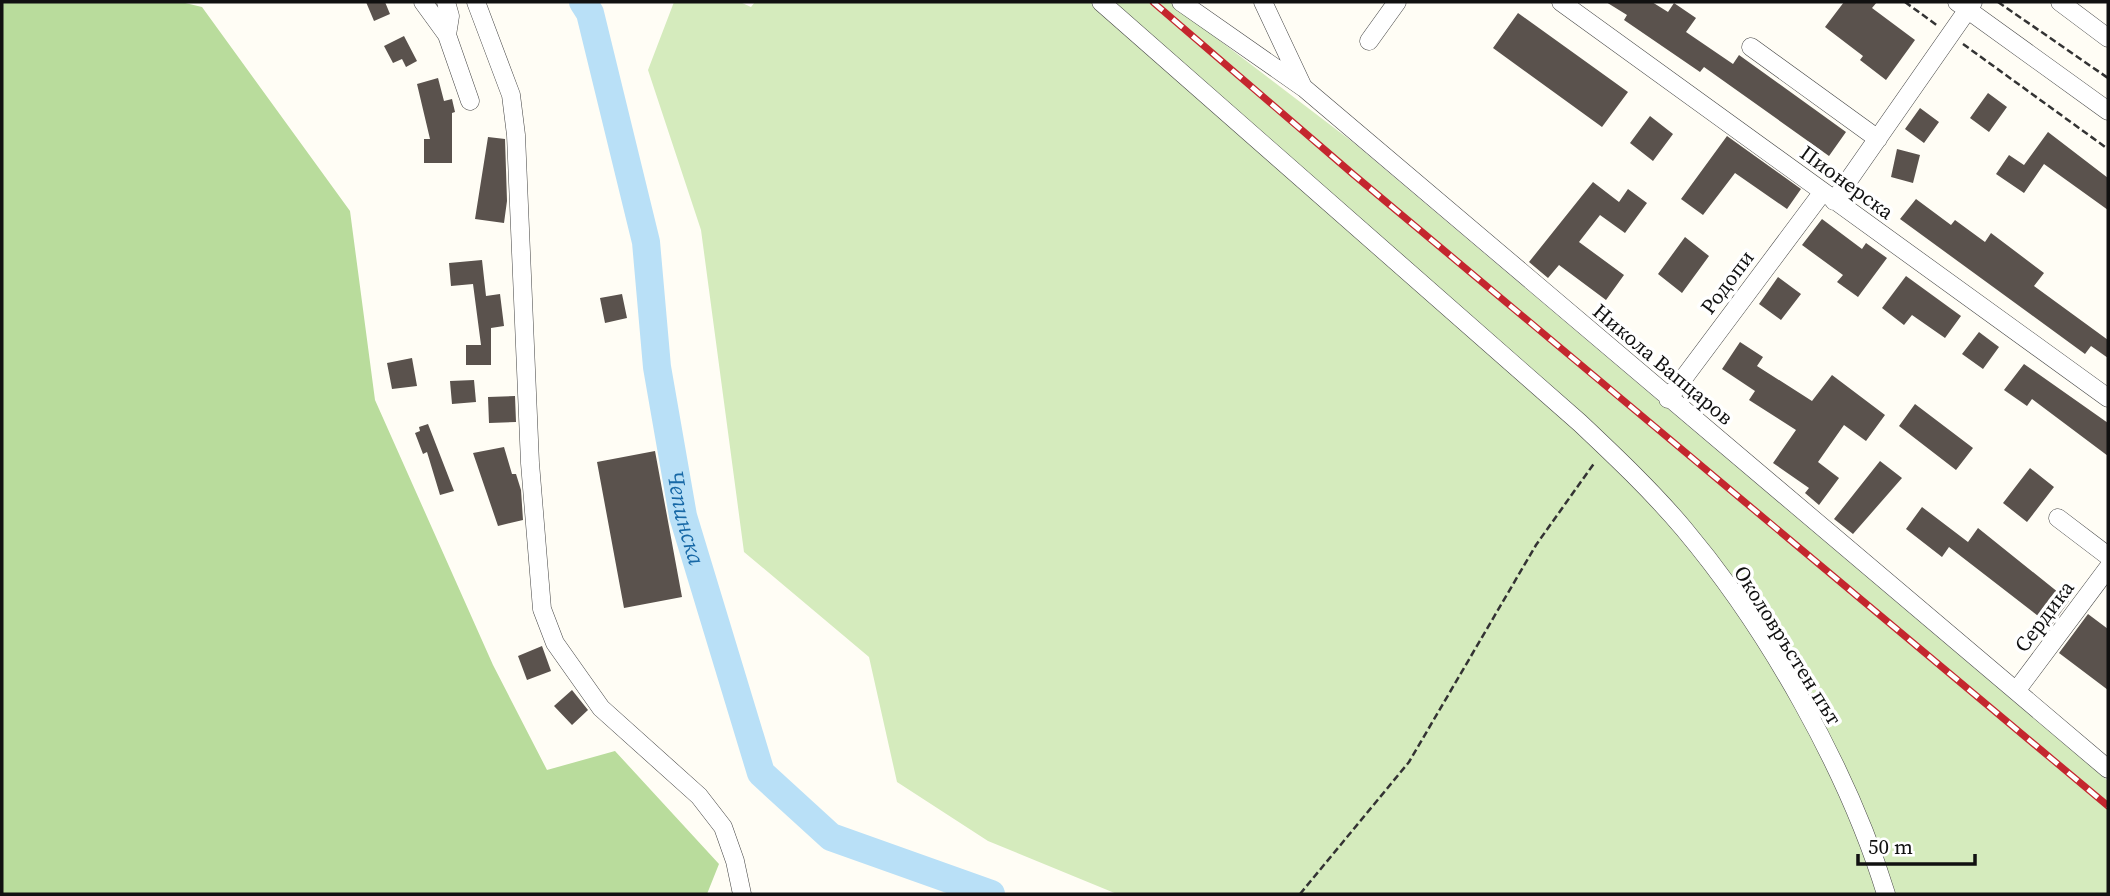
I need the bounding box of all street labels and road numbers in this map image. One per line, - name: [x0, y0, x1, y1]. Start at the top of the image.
- street label: Пионерска: [1794, 138, 1900, 226]
- street label: Родопи: [1693, 244, 1761, 320]
- street label: Никола Вапцаров: [1587, 297, 1739, 431]
- street label: Околовръстен път: [1727, 560, 1849, 730]
- street label: Сердика: [2007, 574, 2081, 658]

